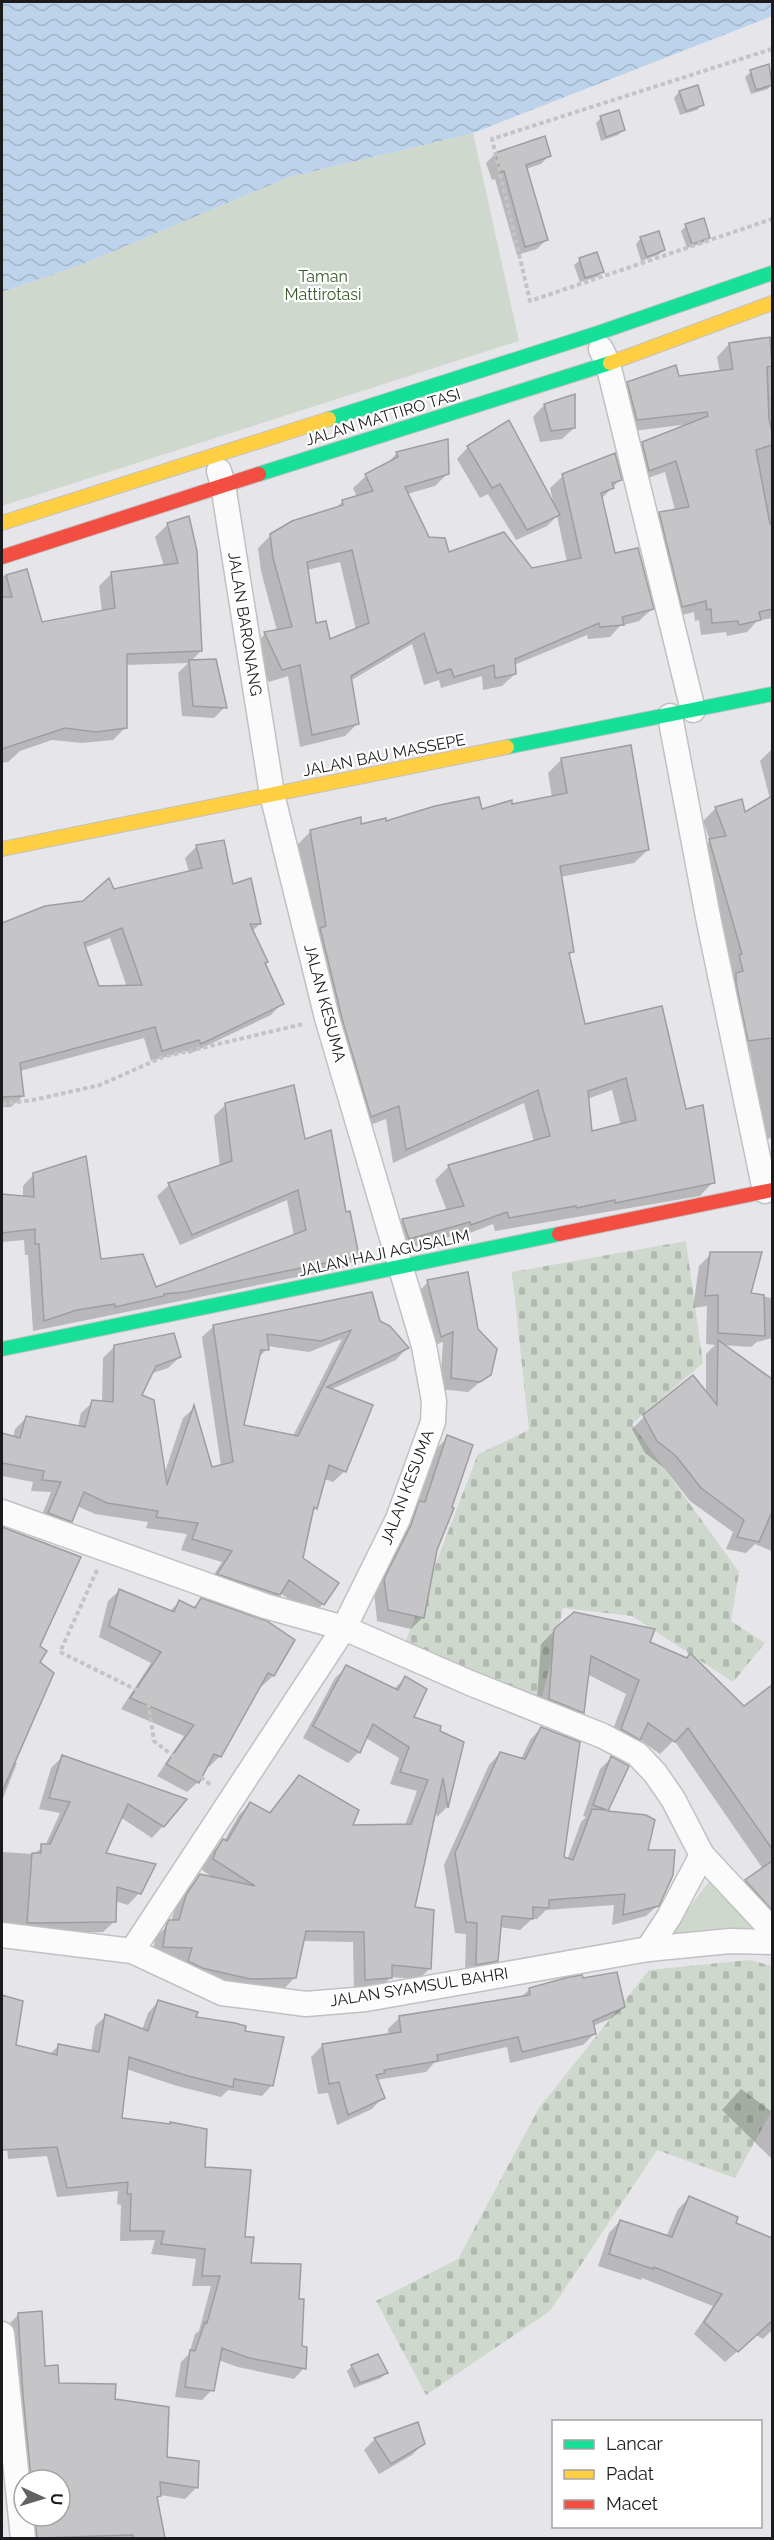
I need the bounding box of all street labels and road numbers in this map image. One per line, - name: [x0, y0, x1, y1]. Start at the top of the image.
- street label: JALAN MATTIRO TASI: [303, 384, 463, 450]
- street label: JALAN BARONANG: [224, 551, 266, 697]
- street label: JALAN BAU MASSEPE: [301, 730, 467, 780]
- street label: JALAN KESUMA: [300, 942, 350, 1064]
- street label: JALAN HAJI AGUSALIM: [297, 1226, 471, 1280]
- street label: JALAN KESUMA: [376, 1427, 438, 1547]
- street label: JALAN SYAMSUL BAHRI: [328, 1964, 510, 2010]

